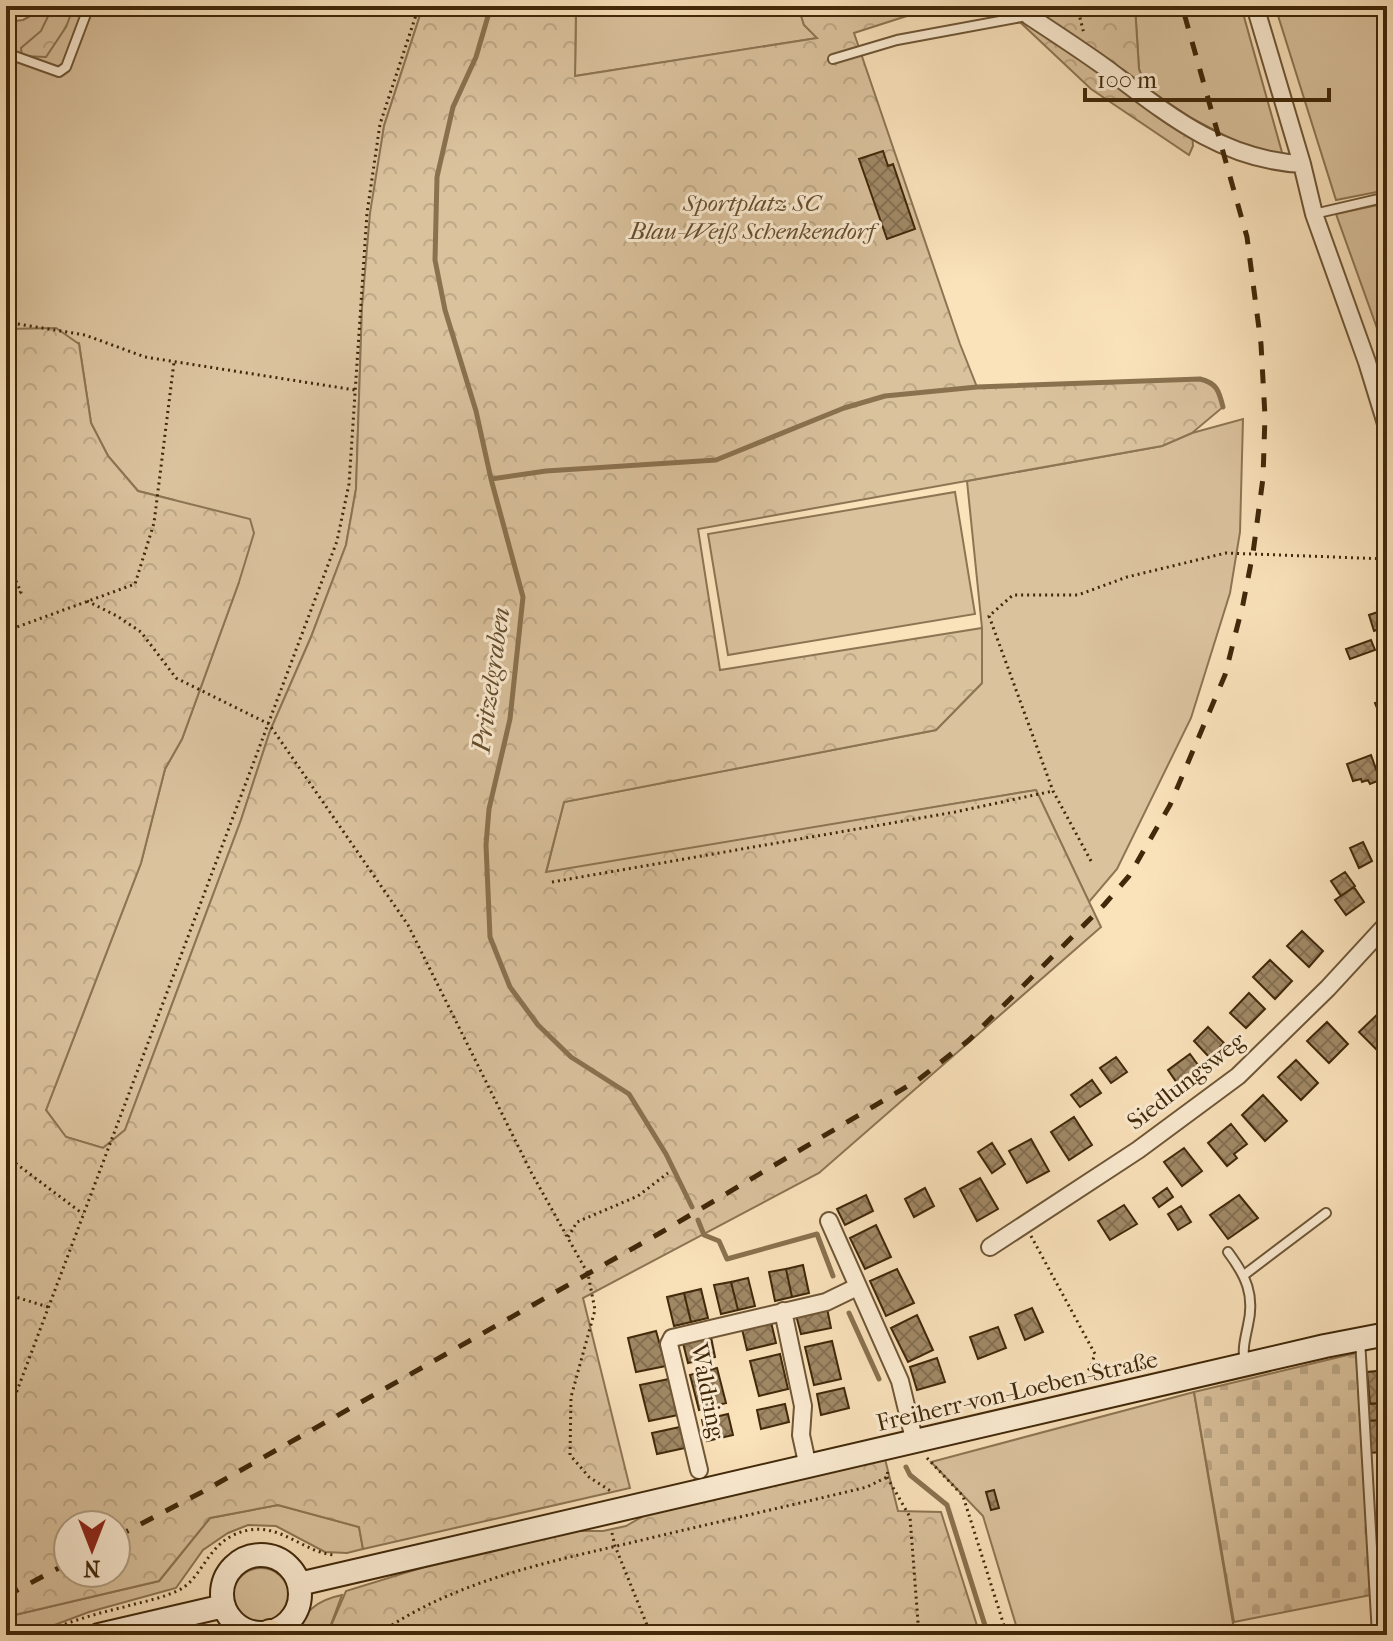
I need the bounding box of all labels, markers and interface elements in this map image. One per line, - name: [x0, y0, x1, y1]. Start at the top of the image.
- scale bar: [1085, 52, 1329, 102]
- text: 100 m: [1097, 66, 1157, 94]
- park label: Sportplatz SC Blau-Weiß Schenkendorf: [627, 189, 880, 245]
- water label: Pritzelgraben: [465, 605, 517, 756]
- street label: Siedlungsweg: [1121, 1026, 1251, 1136]
- street label: Waldring: [685, 1340, 731, 1442]
- street label: Freiherr-von-Loeben-Straße: [874, 1345, 1161, 1437]
- north arrow: [52, 1509, 132, 1589]
- text: N: [83, 1555, 100, 1581]

